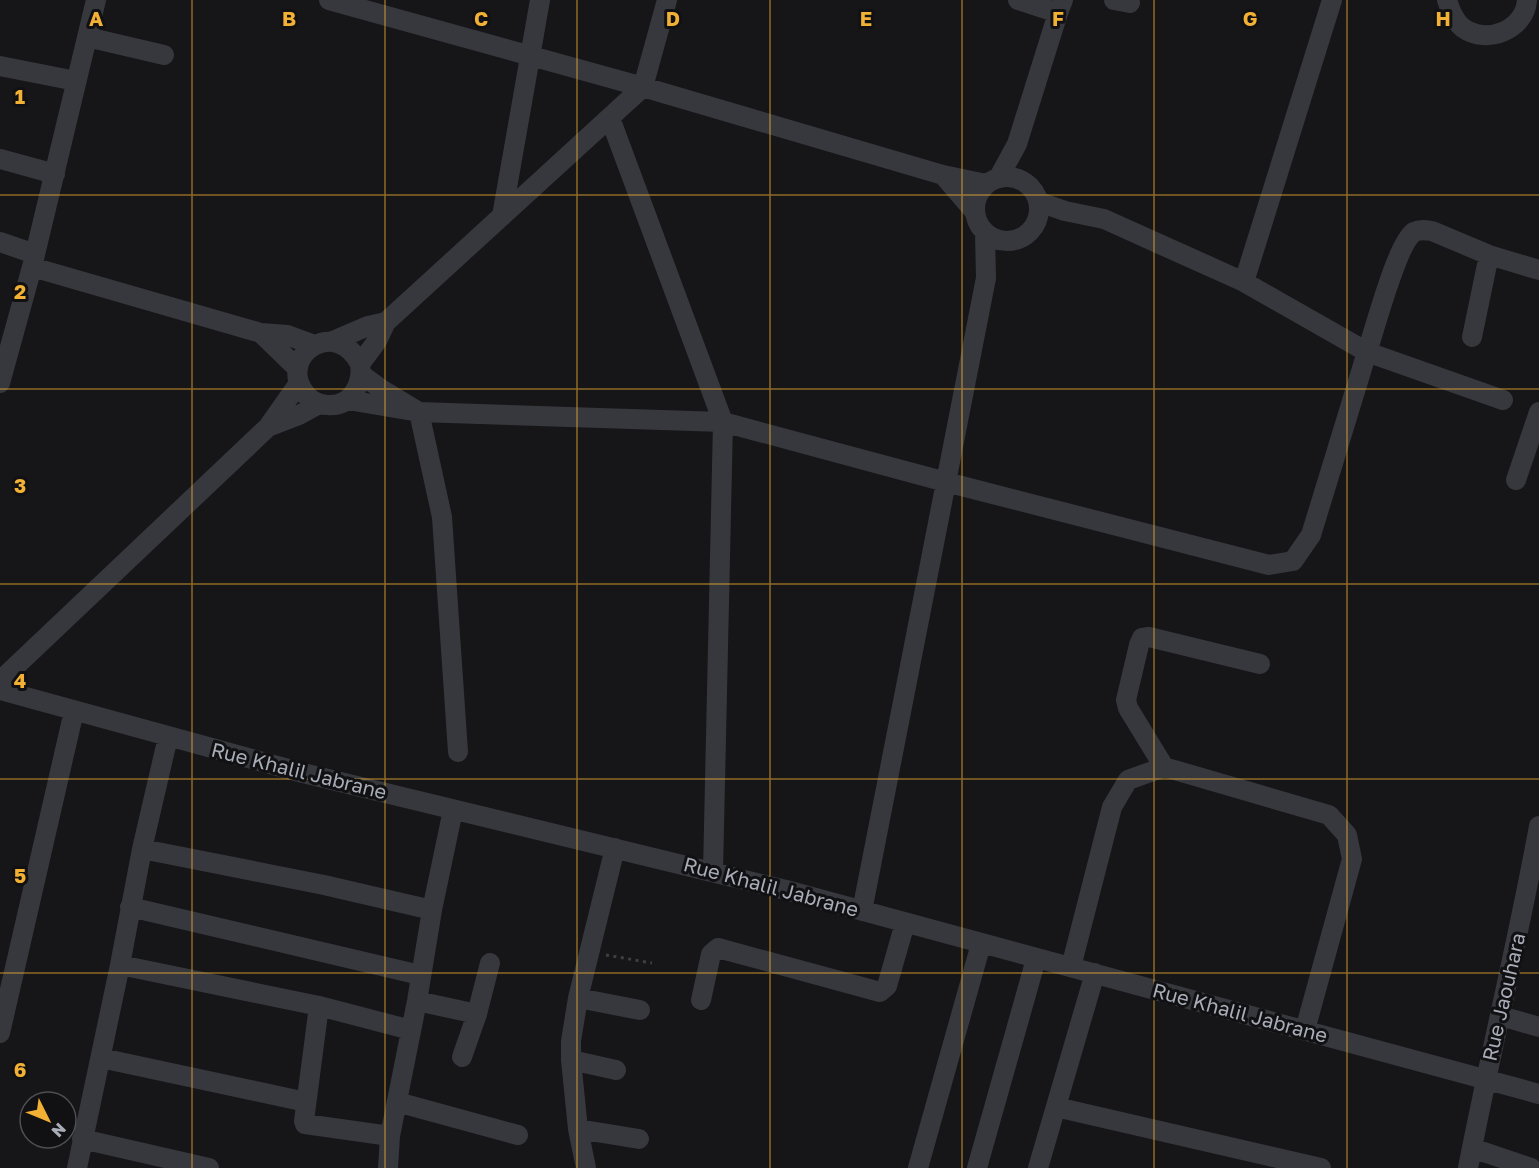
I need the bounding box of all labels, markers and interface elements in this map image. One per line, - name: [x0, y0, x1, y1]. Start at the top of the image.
- text: A: [89, 6, 103, 30]
- text: B: [282, 6, 296, 30]
- text: C: [474, 6, 488, 30]
- text: D: [666, 6, 680, 30]
- text: E: [860, 6, 872, 30]
- text: F: [1052, 6, 1064, 30]
- text: G: [1243, 6, 1257, 30]
- text: H: [1435, 6, 1451, 30]
- text: 1: [15, 84, 25, 108]
- text: 2: [14, 279, 26, 303]
- text: 3: [14, 473, 26, 497]
- text: 4: [14, 668, 26, 692]
- street label: Rue Khalil Jabrane: [209, 737, 389, 803]
- street label: Rue Khalil Jabrane: [681, 851, 861, 921]
- text: 5: [14, 863, 26, 887]
- street label: Rue Jaouhara: [1477, 930, 1529, 1063]
- street label: Rue Khalil Jabrane: [1150, 977, 1330, 1047]
- text: 6: [14, 1057, 26, 1081]
- north arrow: [18, 1090, 78, 1150]
- text: N: [48, 1119, 70, 1142]

